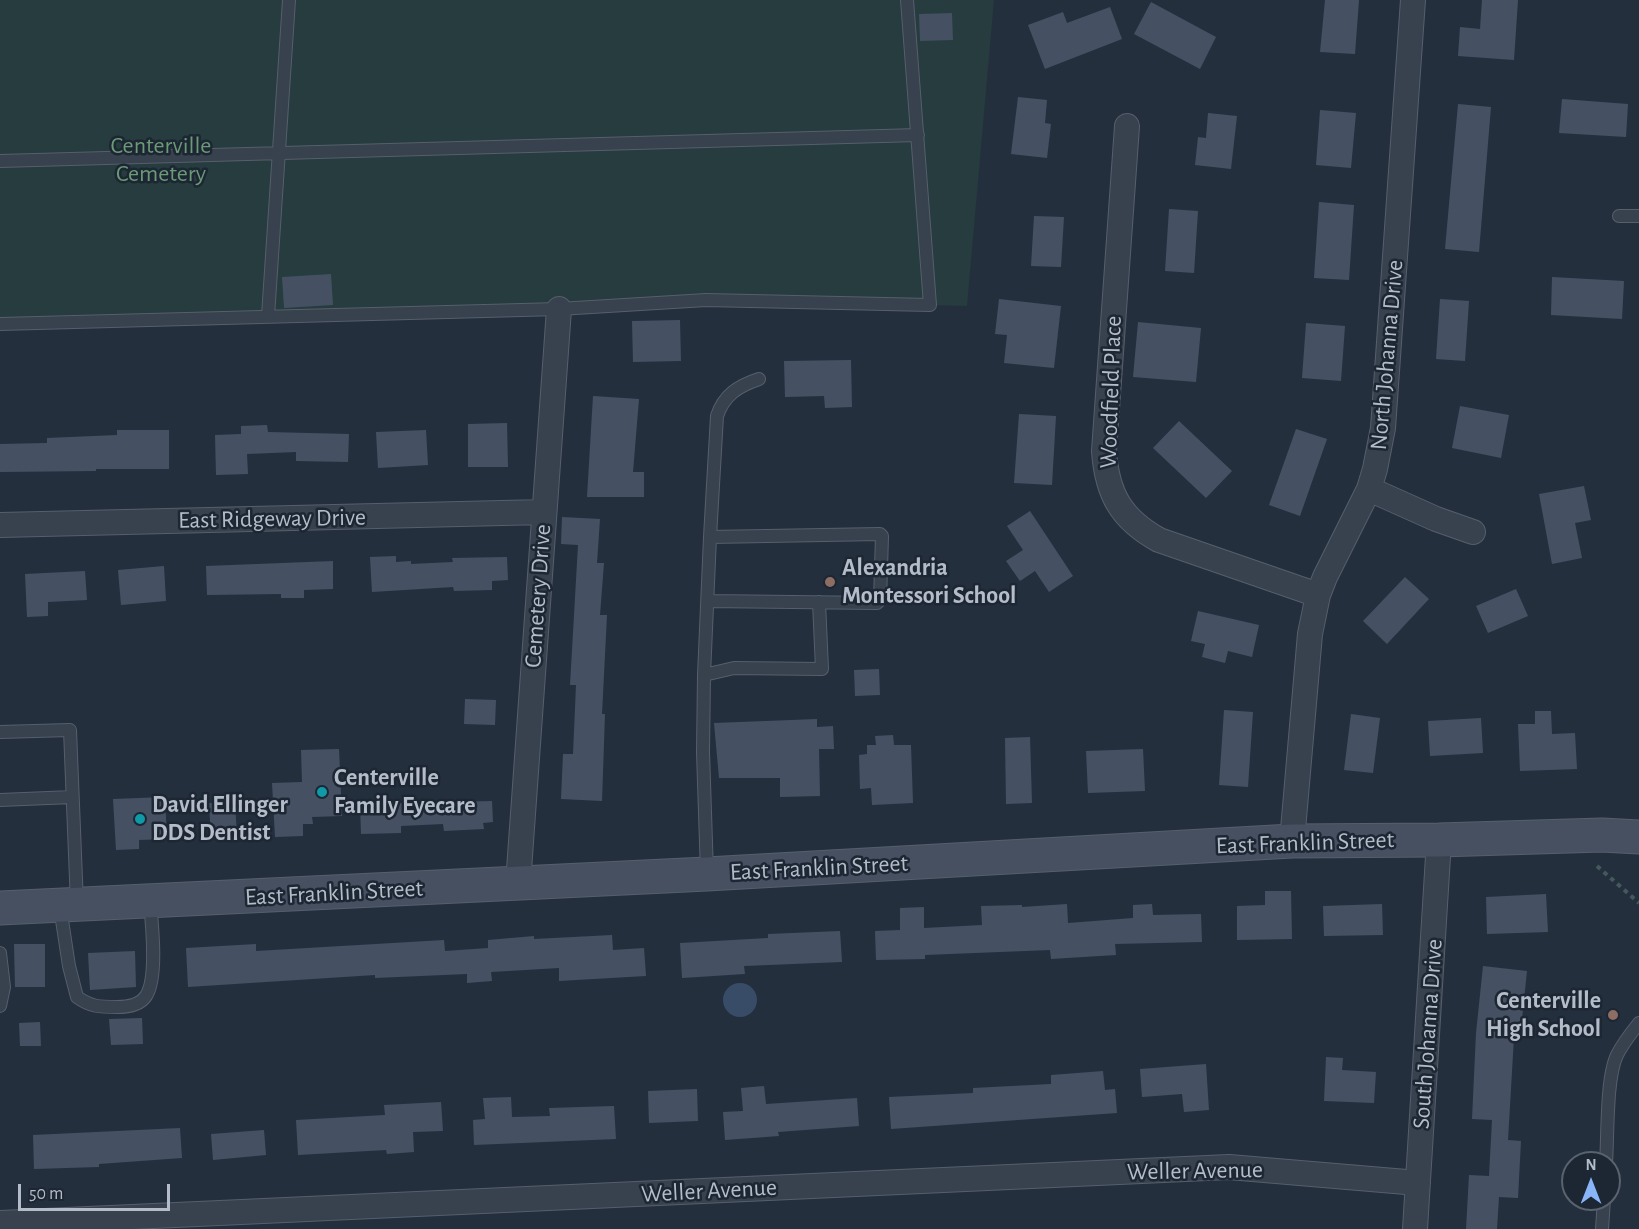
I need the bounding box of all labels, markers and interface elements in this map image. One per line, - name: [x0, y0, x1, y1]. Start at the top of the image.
- park label: Centerville Cemetery: [111, 132, 211, 188]
- street label: North Johanna Drive: [1364, 259, 1410, 451]
- street label: Woodfield Place: [1094, 315, 1128, 469]
- street label: East Ridgeway Drive: [178, 503, 366, 535]
- street label: Cemetery Drive: [519, 523, 557, 669]
- place label: Alexandria Montessori School: [842, 554, 1016, 610]
- marker: Alexandria Montessori School: [823, 575, 837, 589]
- place label: Centerville Family Eyecare: [334, 764, 476, 820]
- marker: Centerville Family Eyecare: [315, 785, 329, 799]
- place label: David Ellinger DDS Dentist: [152, 791, 288, 847]
- marker: David Ellinger DDS Dentist: [133, 812, 147, 826]
- street label: East Franklin Street: [1215, 825, 1395, 861]
- street label: East Franklin Street: [729, 849, 909, 887]
- street label: East Franklin Street: [244, 874, 424, 912]
- street label: South Johanna Drive: [1407, 938, 1449, 1130]
- place label: Centerville High School: [1486, 987, 1601, 1043]
- marker: Centerville High School: [1606, 1008, 1620, 1022]
- north arrow: [1561, 1151, 1621, 1211]
- street label: Weller Avenue: [1127, 1155, 1263, 1187]
- text: N: [1585, 1157, 1597, 1173]
- scale bar: [21, 1172, 172, 1210]
- street label: Weller Avenue: [640, 1173, 778, 1209]
- text: 50 m: [29, 1185, 63, 1203]

